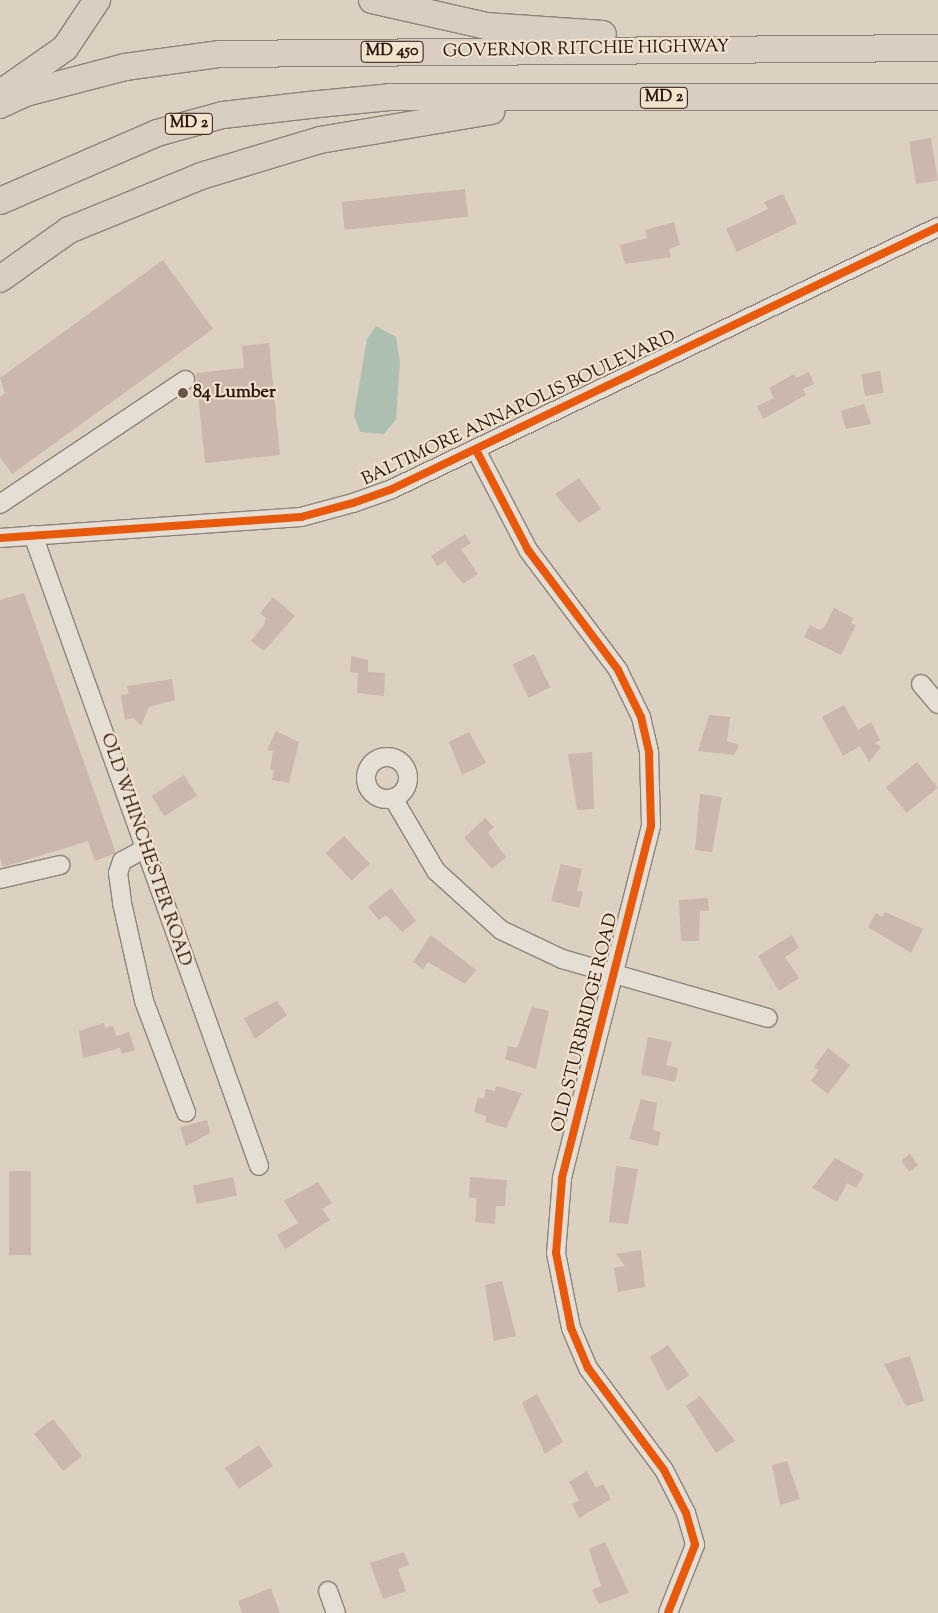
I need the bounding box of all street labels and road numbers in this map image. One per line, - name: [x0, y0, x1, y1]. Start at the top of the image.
- street label: GOVERNOR RITCHIE HIGHWAY: [443, 37, 729, 63]
- road number: MD 450: [360, 38, 424, 66]
- road number: MD 2: [639, 85, 689, 112]
- road number: MD 2: [164, 110, 214, 138]
- street label: BALTIMORE ANNAPOLIS BOULEVARD: [359, 327, 679, 491]
- street label: OLD WHINCHESTER ROAD: [95, 731, 195, 969]
- street label: OLD STURBRIDGE ROAD: [548, 911, 624, 1135]

